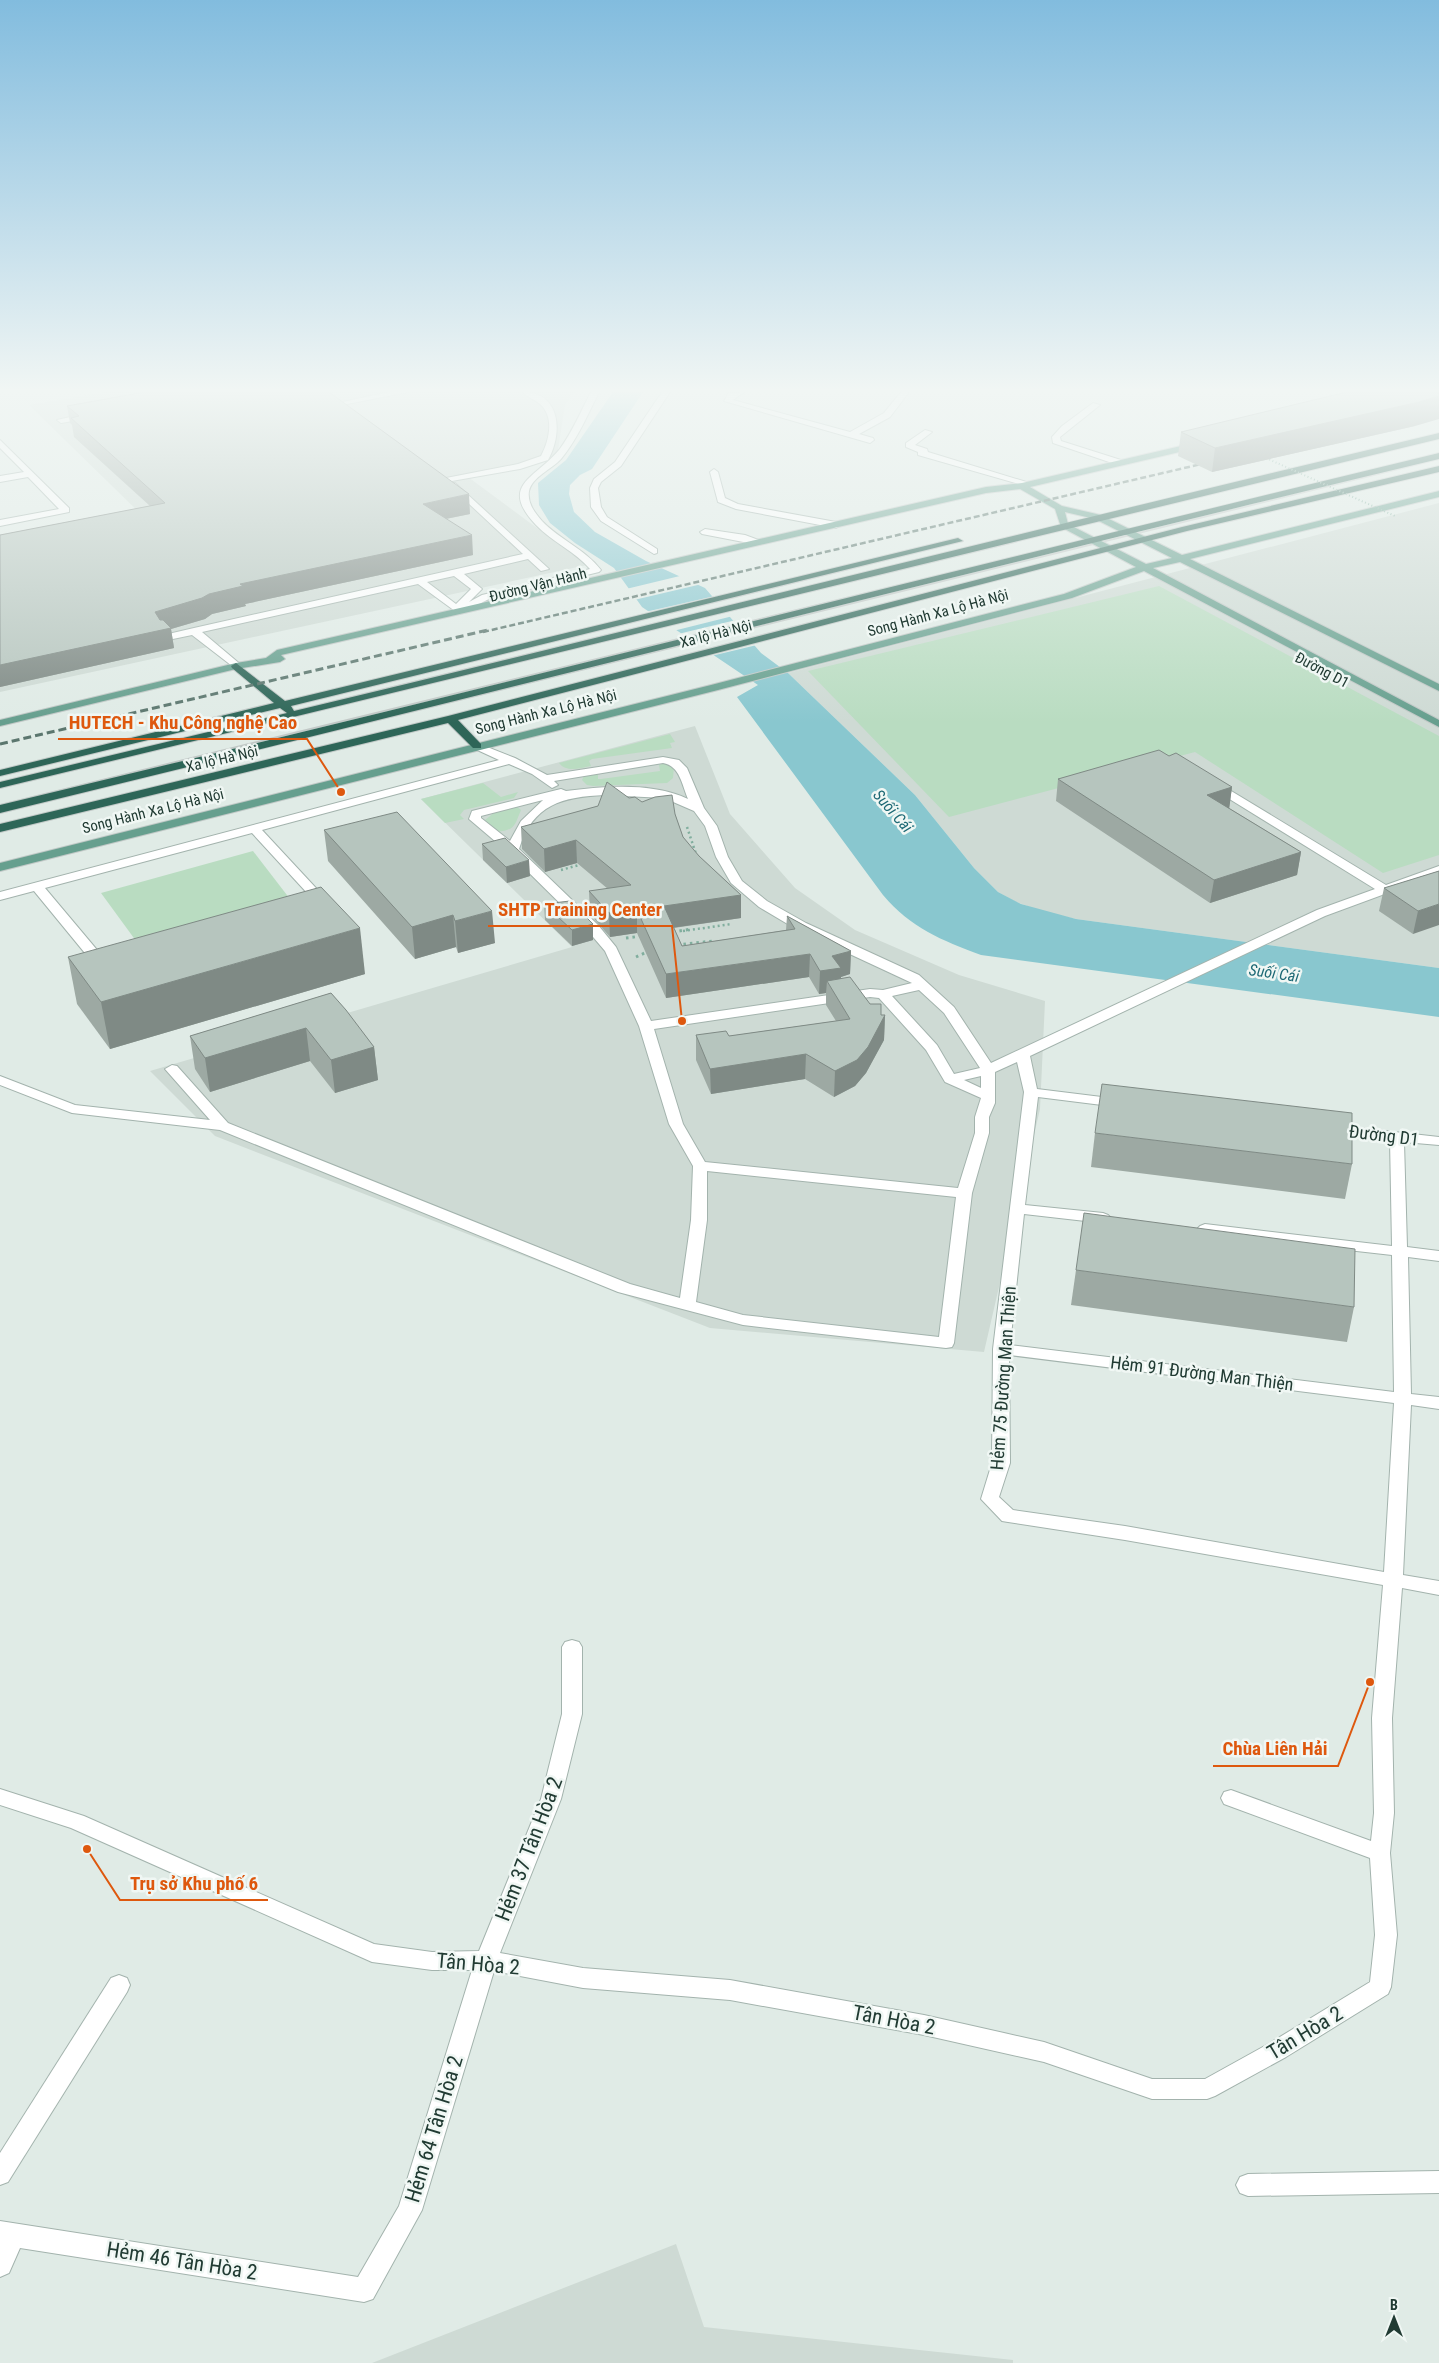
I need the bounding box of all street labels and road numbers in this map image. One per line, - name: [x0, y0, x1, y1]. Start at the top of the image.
- street label: Đường Vận Hành: [487, 564, 589, 606]
- street label: Song Hành Xa Lộ Hà Nội: [866, 586, 1010, 640]
- street label: Xa lộ Hà Nội: [678, 616, 754, 652]
- street label: Đường D1: [1292, 648, 1352, 692]
- street label: Song Hành Xa Lộ Hà Nội: [473, 686, 619, 738]
- street label: Xa lộ Hà Nội: [184, 742, 260, 776]
- street label: Song Hành Xa Lộ Hà Nội: [80, 785, 226, 837]
- street label: Đường D1: [1348, 1120, 1420, 1150]
- street label: Hẻm 75 Đường Man Thiện: [986, 1285, 1020, 1471]
- street label: Hẻm 91 Đường Man Thiện: [1109, 1351, 1295, 1395]
- street label: Hẻm 37 Tân Hòa 2: [491, 1774, 567, 1924]
- street label: Tân Hòa 2: [435, 1948, 521, 1980]
- street label: Tân Hòa 2: [851, 2000, 937, 2040]
- street label: Tân Hòa 2: [1263, 2001, 1347, 2065]
- street label: Hẻm 64 Tân Hòa 2: [400, 2053, 468, 2205]
- street label: Hẻm 46 Tân Hòa 2: [105, 2237, 259, 2285]

